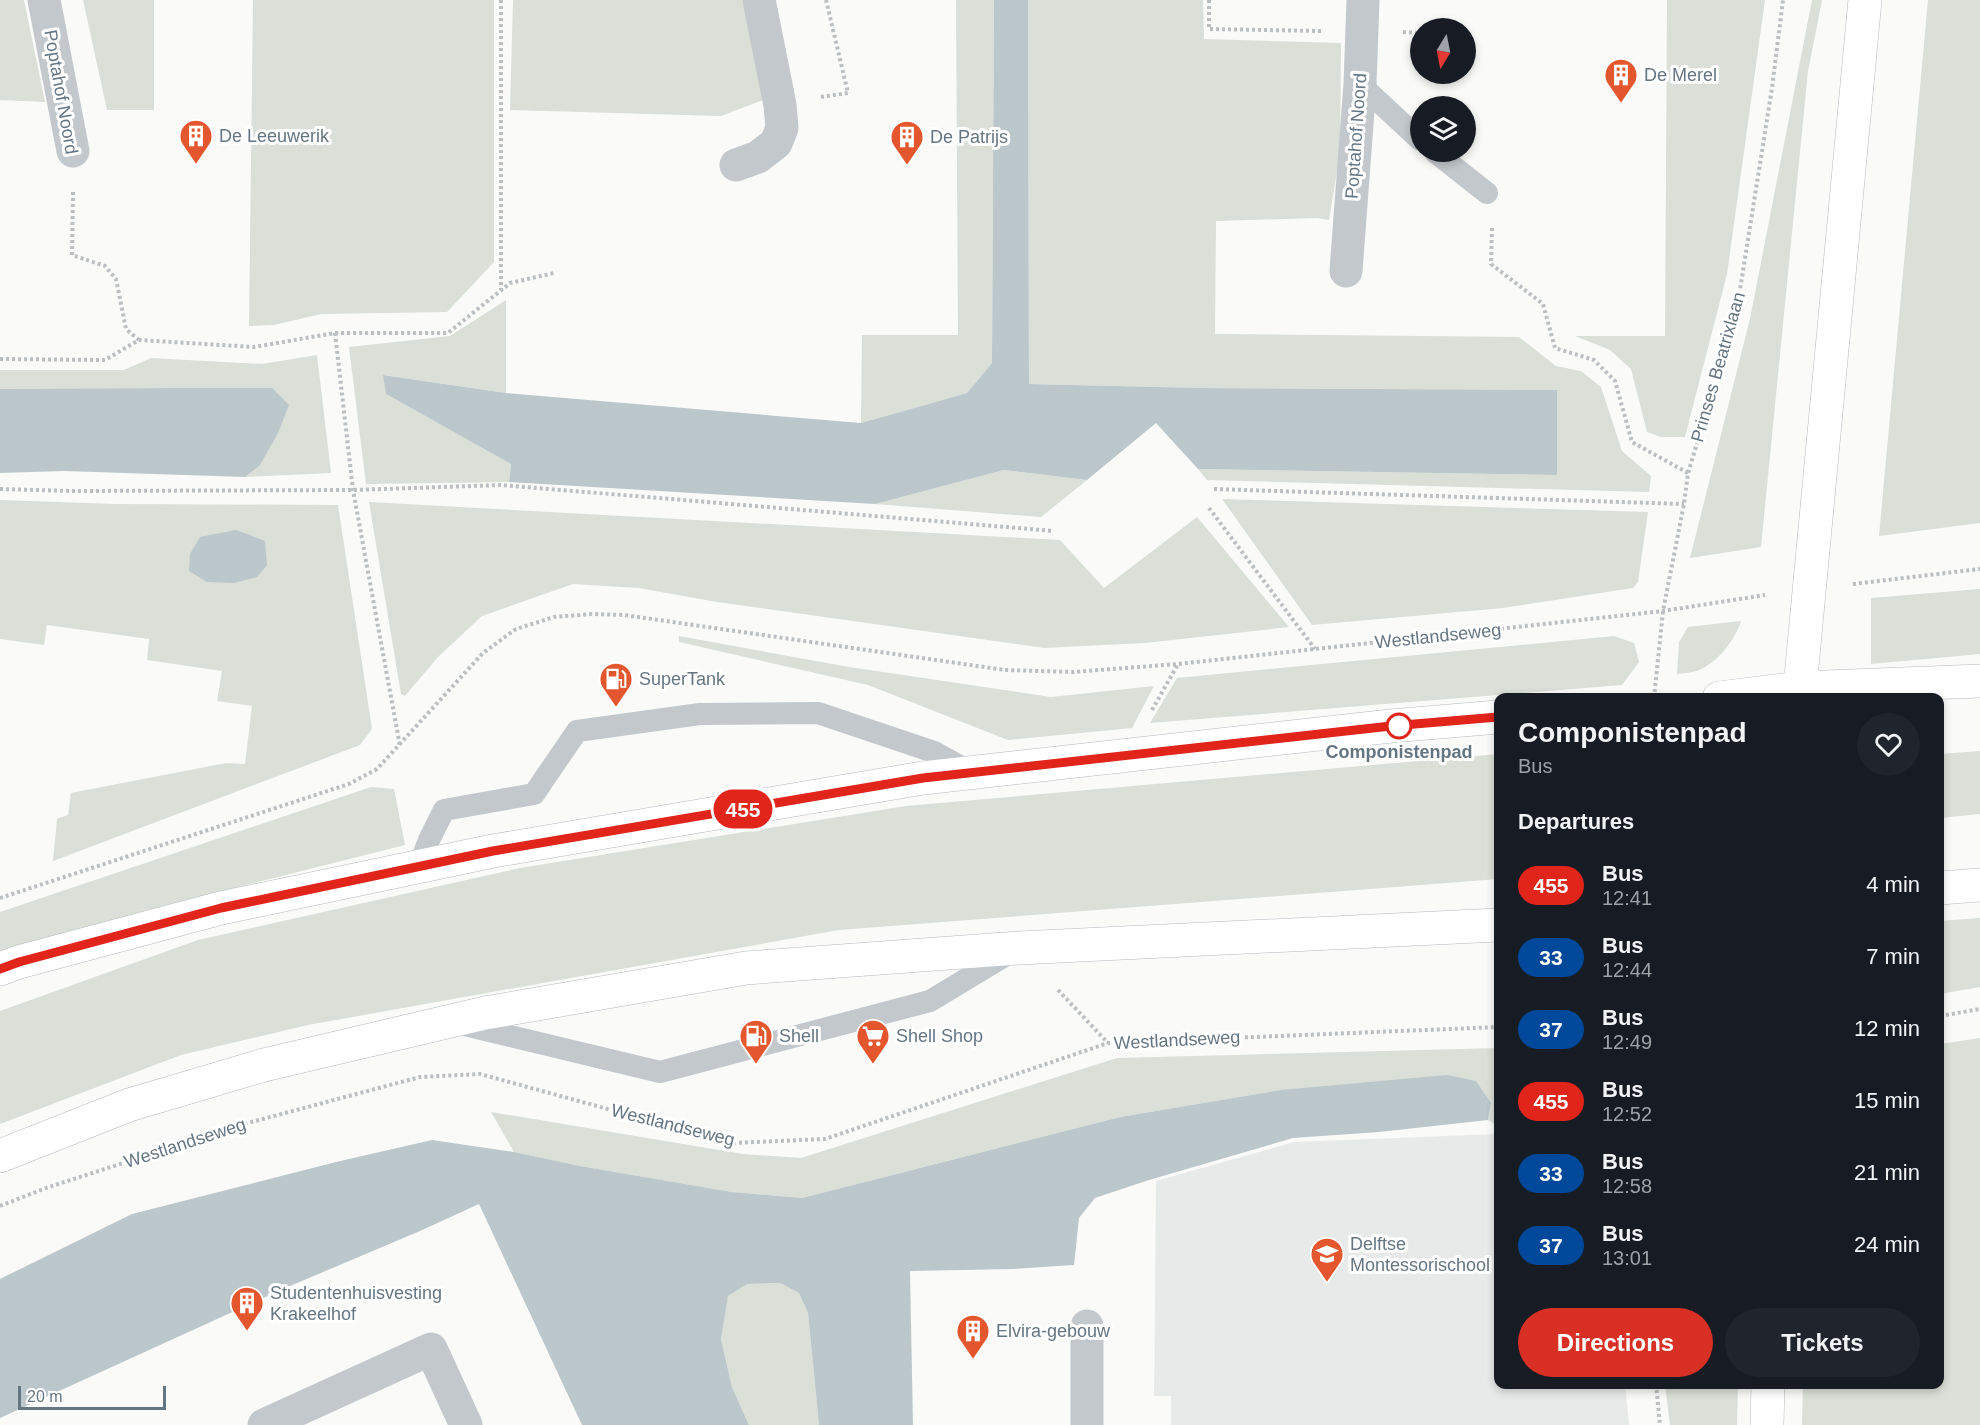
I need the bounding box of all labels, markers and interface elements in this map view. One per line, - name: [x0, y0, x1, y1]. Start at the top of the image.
- north arrow: [1410, 18, 1476, 84]
- map controls: [1410, 18, 1476, 162]
- street label: Poptahof Noord: [40, 28, 82, 156]
- building icon: De Merel: [1603, 57, 1639, 104]
- place label: De Merel: [1644, 65, 1717, 85]
- street label: Poptahof Noord: [1342, 72, 1370, 200]
- button: layers: [1410, 96, 1476, 162]
- building icon: De Leeuwerik: [178, 118, 214, 165]
- building icon: De Patrijs: [889, 119, 925, 166]
- place label: De Leeuwerik: [219, 126, 330, 146]
- place label: De Patrijs: [930, 127, 1008, 147]
- street label: Prinses Beatrixlaan: [1687, 290, 1749, 444]
- street label: Westlandseweg: [1374, 619, 1502, 653]
- fuel station icon: SuperTank: [598, 661, 634, 708]
- place label: SuperTank: [639, 669, 726, 689]
- marker: Componistenpad: [1386, 713, 1412, 739]
- button: heart: [1857, 713, 1920, 776]
- text: Componistenpad: [1518, 717, 1747, 748]
- place label: Componistenpad: [1326, 742, 1473, 762]
- text: Bus: [1518, 755, 1552, 777]
- line badge: 455: [708, 790, 777, 828]
- text: 455: [725, 798, 761, 821]
- text: Departures: [1518, 809, 1634, 834]
- text: Bus: [1602, 861, 1644, 886]
- text: 4 min: [1866, 872, 1920, 897]
- text: 455: [1533, 874, 1569, 897]
- text: 12:41: [1602, 887, 1652, 909]
- text: Bus: [1602, 933, 1644, 958]
- text: 7 min: [1866, 944, 1920, 969]
- text: 33: [1539, 946, 1563, 969]
- text: 12:44: [1602, 959, 1652, 981]
- text: Bus: [1602, 1005, 1644, 1030]
- text: 12 min: [1854, 1016, 1920, 1041]
- fuel station icon: Shell: [738, 1018, 774, 1065]
- supermarket icon: Shell Shop: [855, 1018, 891, 1065]
- text: 37: [1539, 1018, 1563, 1041]
- place label: Shell: [779, 1026, 819, 1046]
- place label: Shell Shop: [896, 1026, 983, 1046]
- street label: Westlandseweg: [1113, 1027, 1241, 1053]
- text: 12:49: [1602, 1031, 1652, 1053]
- text: Bus: [1602, 1077, 1644, 1102]
- text: 15 min: [1854, 1088, 1920, 1113]
- text: 455: [1533, 1090, 1569, 1113]
- street label: Westlandseweg: [609, 1100, 737, 1150]
- text: 12:52: [1602, 1103, 1652, 1125]
- street label: Westlandseweg: [122, 1114, 248, 1172]
- text: Bus: [1602, 1149, 1644, 1174]
- text: 21 min: [1854, 1160, 1920, 1185]
- text: 33: [1539, 1162, 1563, 1185]
- text: 12:58: [1602, 1175, 1652, 1197]
- text: Bus: [1602, 1221, 1644, 1246]
- text: 24 min: [1854, 1232, 1920, 1257]
- place label: Delftse Montessorischool: [1350, 1234, 1490, 1275]
- text: 37: [1539, 1234, 1563, 1257]
- school or university icon: Delftse Montessorischool: [1309, 1236, 1345, 1283]
- text: 13:01: [1602, 1247, 1652, 1269]
- place label: Studentenhuisvesting Krakeelhof: [270, 1283, 442, 1324]
- building icon: Studentenhuisvesting Krakeelhof: [229, 1285, 265, 1332]
- button: Directions: [1518, 1308, 1713, 1377]
- button: Tickets: [1725, 1308, 1920, 1377]
- building icon: Elvira-gebouw: [955, 1313, 991, 1360]
- place label: Elvira-gebouw: [996, 1321, 1111, 1341]
- scale bar: [18, 1383, 166, 1410]
- text: 20 m: [27, 1388, 63, 1405]

